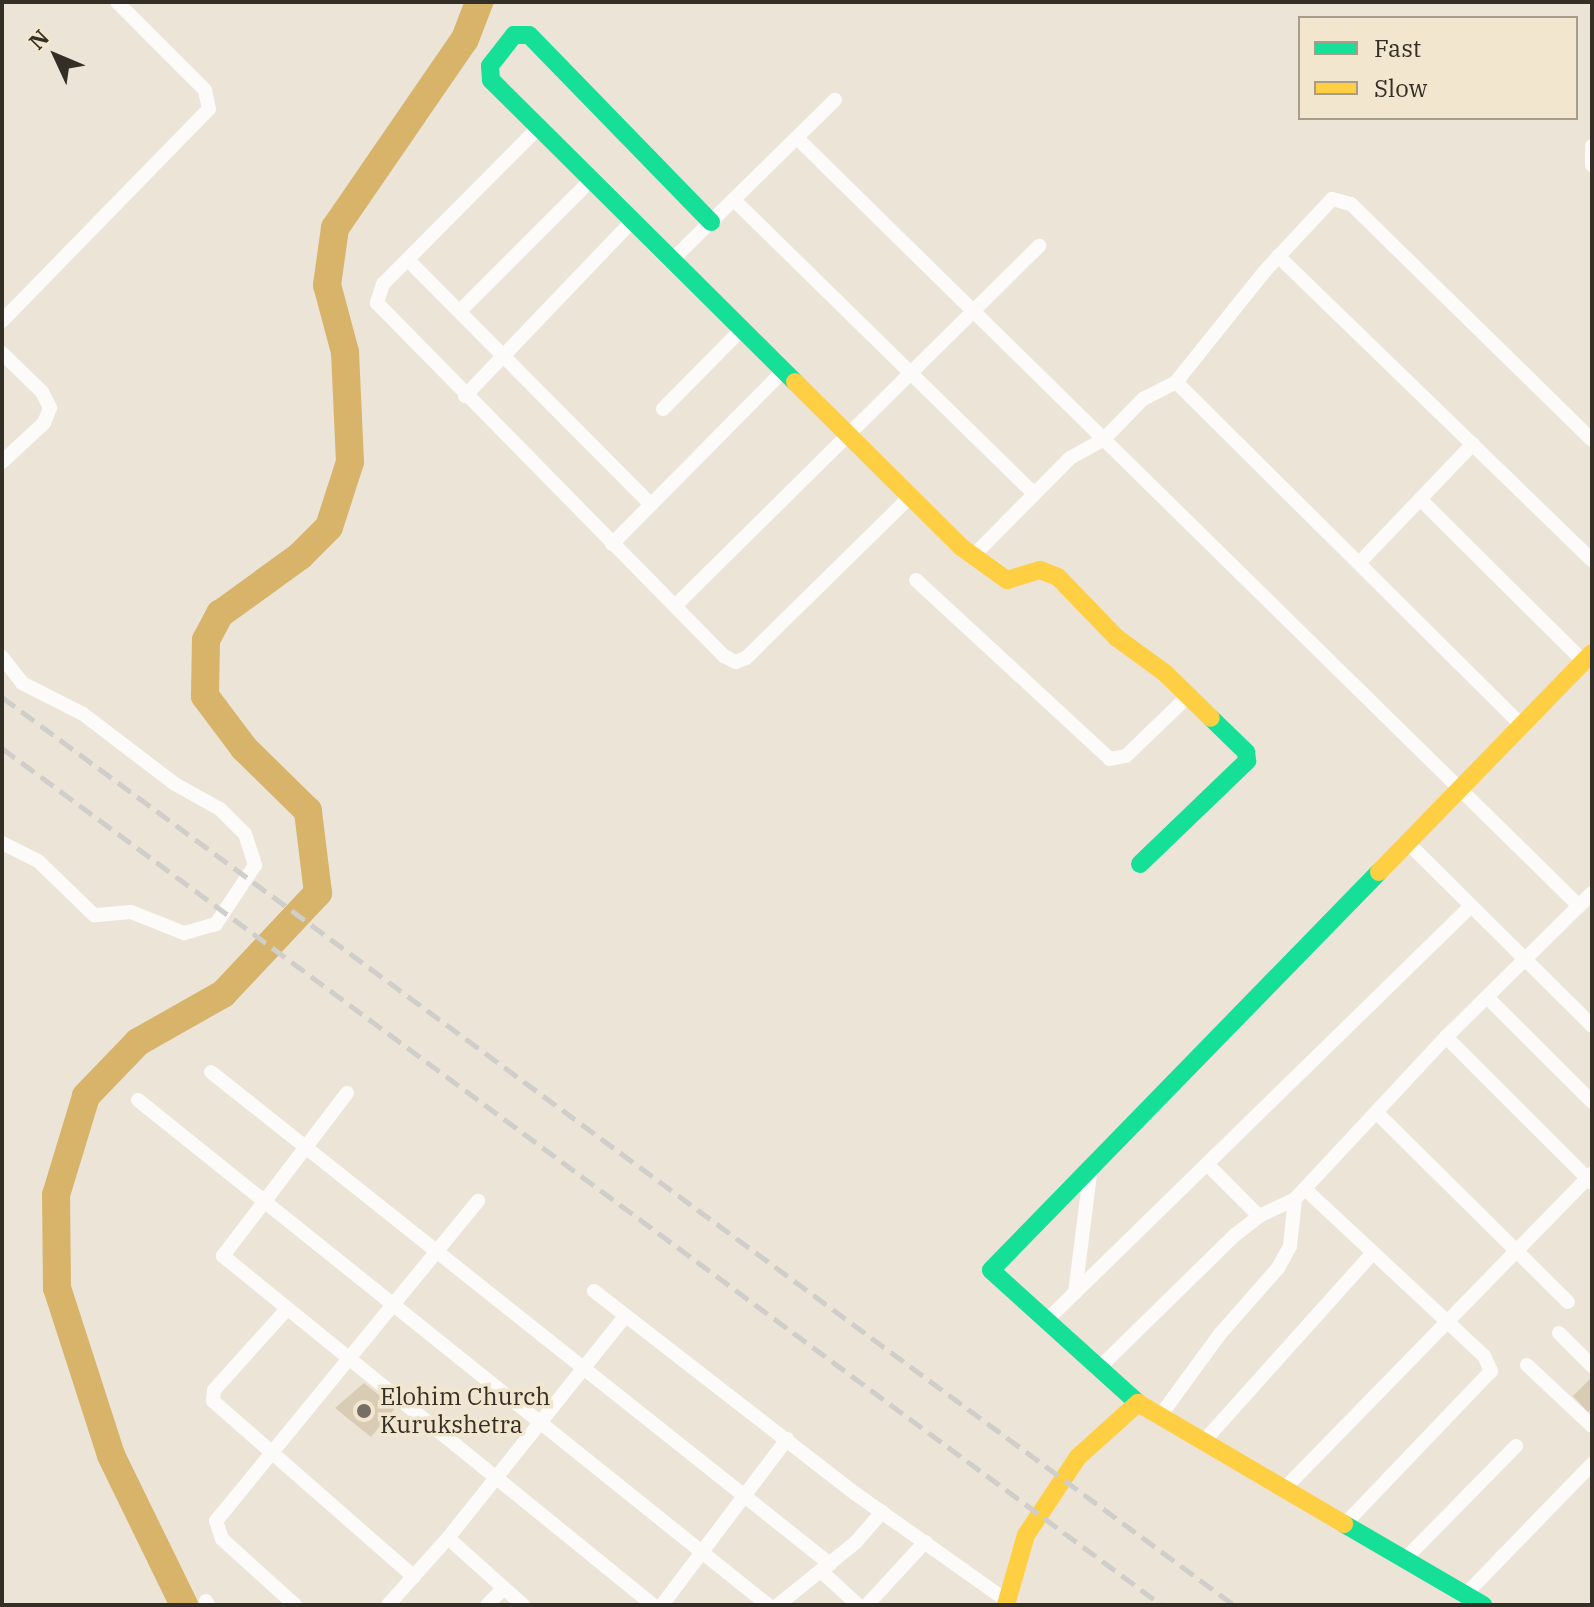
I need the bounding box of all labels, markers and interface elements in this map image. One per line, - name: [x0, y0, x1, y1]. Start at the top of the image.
- north arrow: [16, 16, 96, 96]
- legend: [1298, 16, 1578, 120]
- text: N: [22, 23, 55, 55]
- text: Fast: [1374, 32, 1421, 64]
- text: Slow: [1374, 72, 1427, 104]
- place label: Elohim Church Kurukshetra: [380, 1383, 550, 1439]
- marker: Elohim Church Kurukshetra: [355, 1402, 373, 1420]

